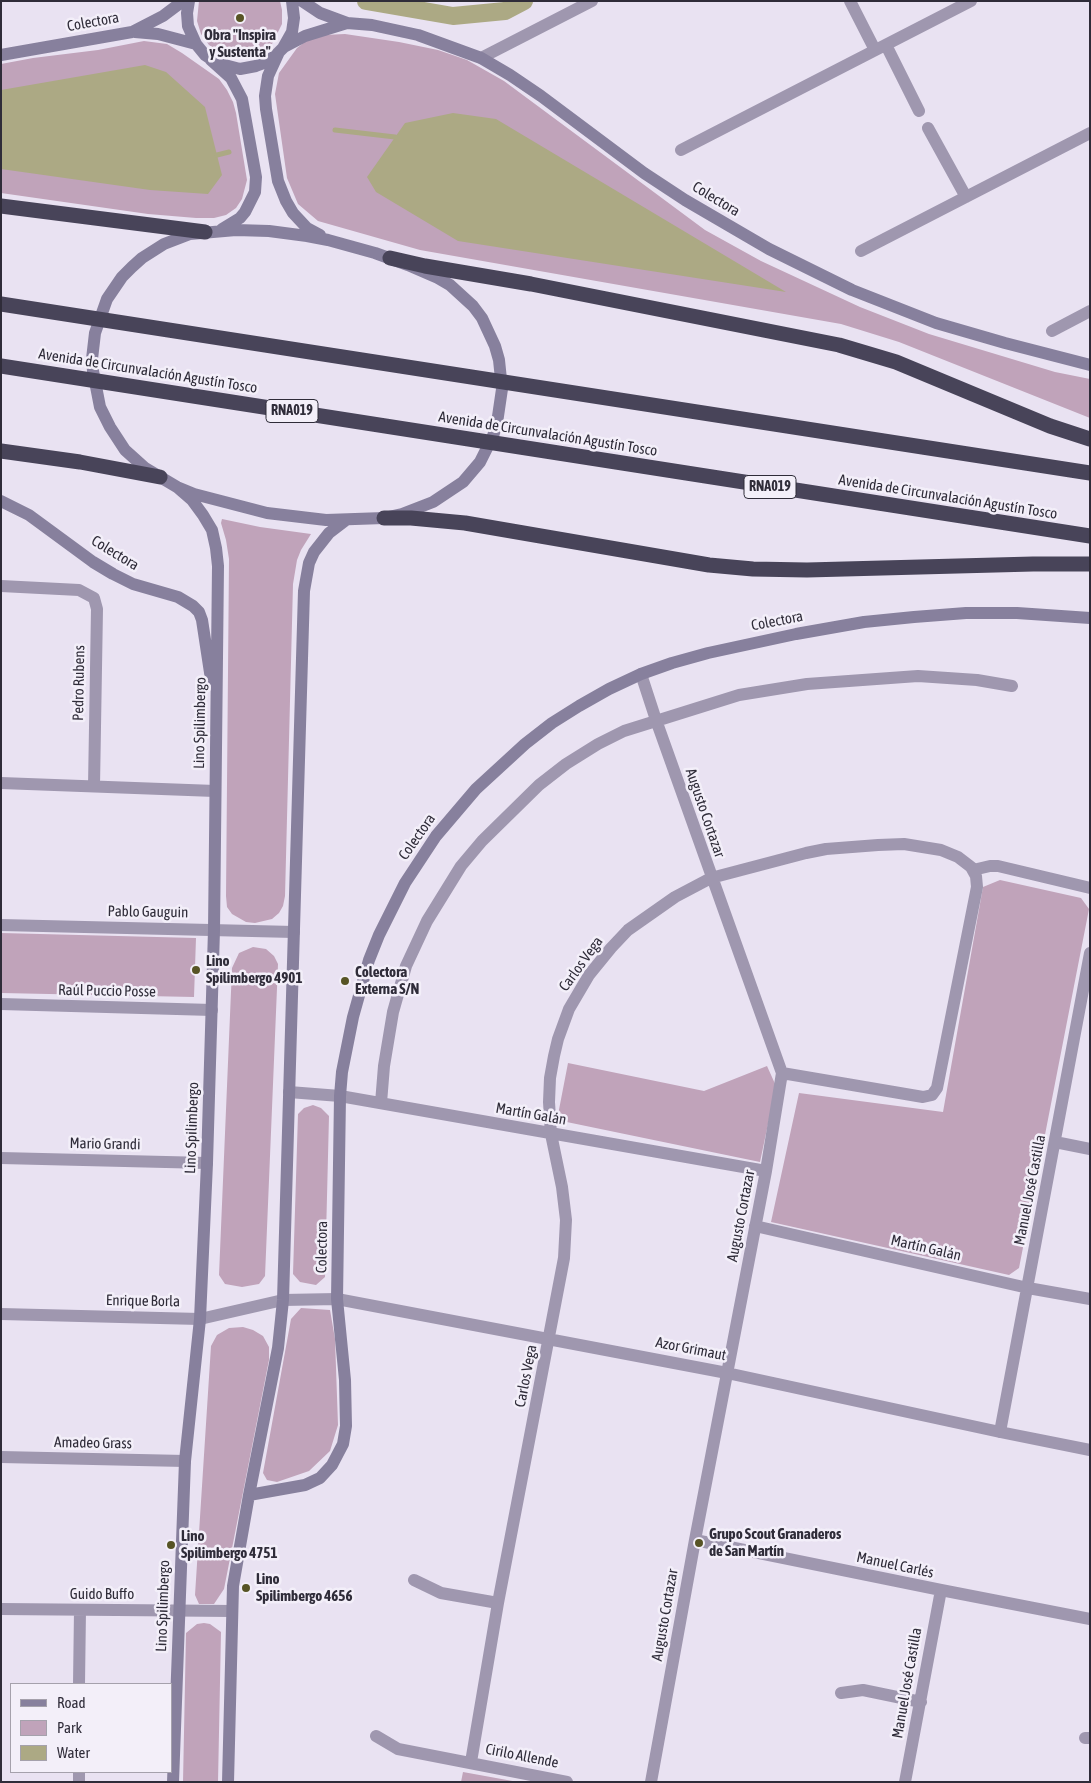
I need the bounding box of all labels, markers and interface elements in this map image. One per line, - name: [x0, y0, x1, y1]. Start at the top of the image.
- street label: Colectora: [66, 9, 120, 35]
- marker: Obra "Inspira y Sustenta": [234, 12, 246, 24]
- place label: Obra "Inspira y Sustenta": [204, 26, 276, 61]
- street label: Colectora: [689, 178, 743, 220]
- street label: Avenida de Circunvalación Agustín Tosco: [37, 345, 259, 397]
- road number: RNA019: [266, 400, 318, 422]
- street label: Avenida de Circunvalación Agustín Tosco: [437, 408, 659, 460]
- street label: Avenida de Circunvalación Agustín Tosco: [837, 471, 1059, 523]
- road number: RNA019: [744, 476, 796, 498]
- street label: Colectora: [88, 532, 142, 574]
- street label: Colectora: [750, 607, 804, 635]
- street label: Pedro Rubens: [69, 645, 89, 721]
- street label: Lino Spilimbergo: [190, 677, 210, 769]
- street label: Augusto Cortazar: [681, 766, 729, 860]
- street label: Colectora: [395, 810, 439, 864]
- street label: Pablo Gauguin: [108, 902, 188, 922]
- street label: Carlos Vega: [555, 933, 607, 995]
- place label: Lino Spilimbergo 4901: [206, 952, 302, 987]
- place label: Colectora Externa S/N: [355, 963, 419, 998]
- marker: Lino Spilimbergo 4901: [190, 964, 202, 976]
- marker: Colectora Externa S/N: [339, 975, 351, 987]
- street label: Raúl Puccio Posse: [58, 981, 156, 1001]
- street label: Lino Spilimbergo: [181, 1082, 203, 1174]
- street label: Martín Galán: [494, 1099, 568, 1129]
- street label: Manuel José Castilla: [1010, 1133, 1050, 1247]
- street label: Mario Grandi: [69, 1134, 141, 1154]
- street label: Augusto Cortazar: [723, 1169, 759, 1263]
- street label: Colectora: [313, 1221, 331, 1273]
- street label: Martín Galán: [889, 1231, 963, 1265]
- street label: Enrique Borla: [106, 1291, 180, 1311]
- street label: Azor Grimaut: [654, 1333, 728, 1365]
- street label: Carlos Vega: [511, 1343, 541, 1409]
- street label: Amadeo Grass: [54, 1433, 132, 1453]
- place label: Grupo Scout Granaderos de San Martín: [709, 1525, 841, 1560]
- place label: Lino Spilimbergo 4751: [181, 1527, 277, 1562]
- marker: Grupo Scout Granaderos de San Martín: [693, 1537, 705, 1549]
- marker: Lino Spilimbergo 4751: [165, 1539, 177, 1551]
- street label: Manuel Carlés: [855, 1548, 935, 1582]
- street label: Lino Spilimbergo: [152, 1560, 174, 1652]
- street label: Augusto Cortazar: [648, 1568, 682, 1662]
- place label: Lino Spilimbergo 4656: [256, 1570, 352, 1605]
- marker: Lino Spilimbergo 4656: [240, 1582, 252, 1594]
- street label: Guido Buffo: [70, 1585, 134, 1603]
- street label: Manuel José Castilla: [888, 1626, 926, 1740]
- legend: [10, 1683, 172, 1773]
- text: Road: [57, 1694, 86, 1711]
- text: Park: [57, 1719, 82, 1736]
- street label: Cirilo Allende: [484, 1740, 560, 1772]
- text: Water: [57, 1744, 90, 1761]

